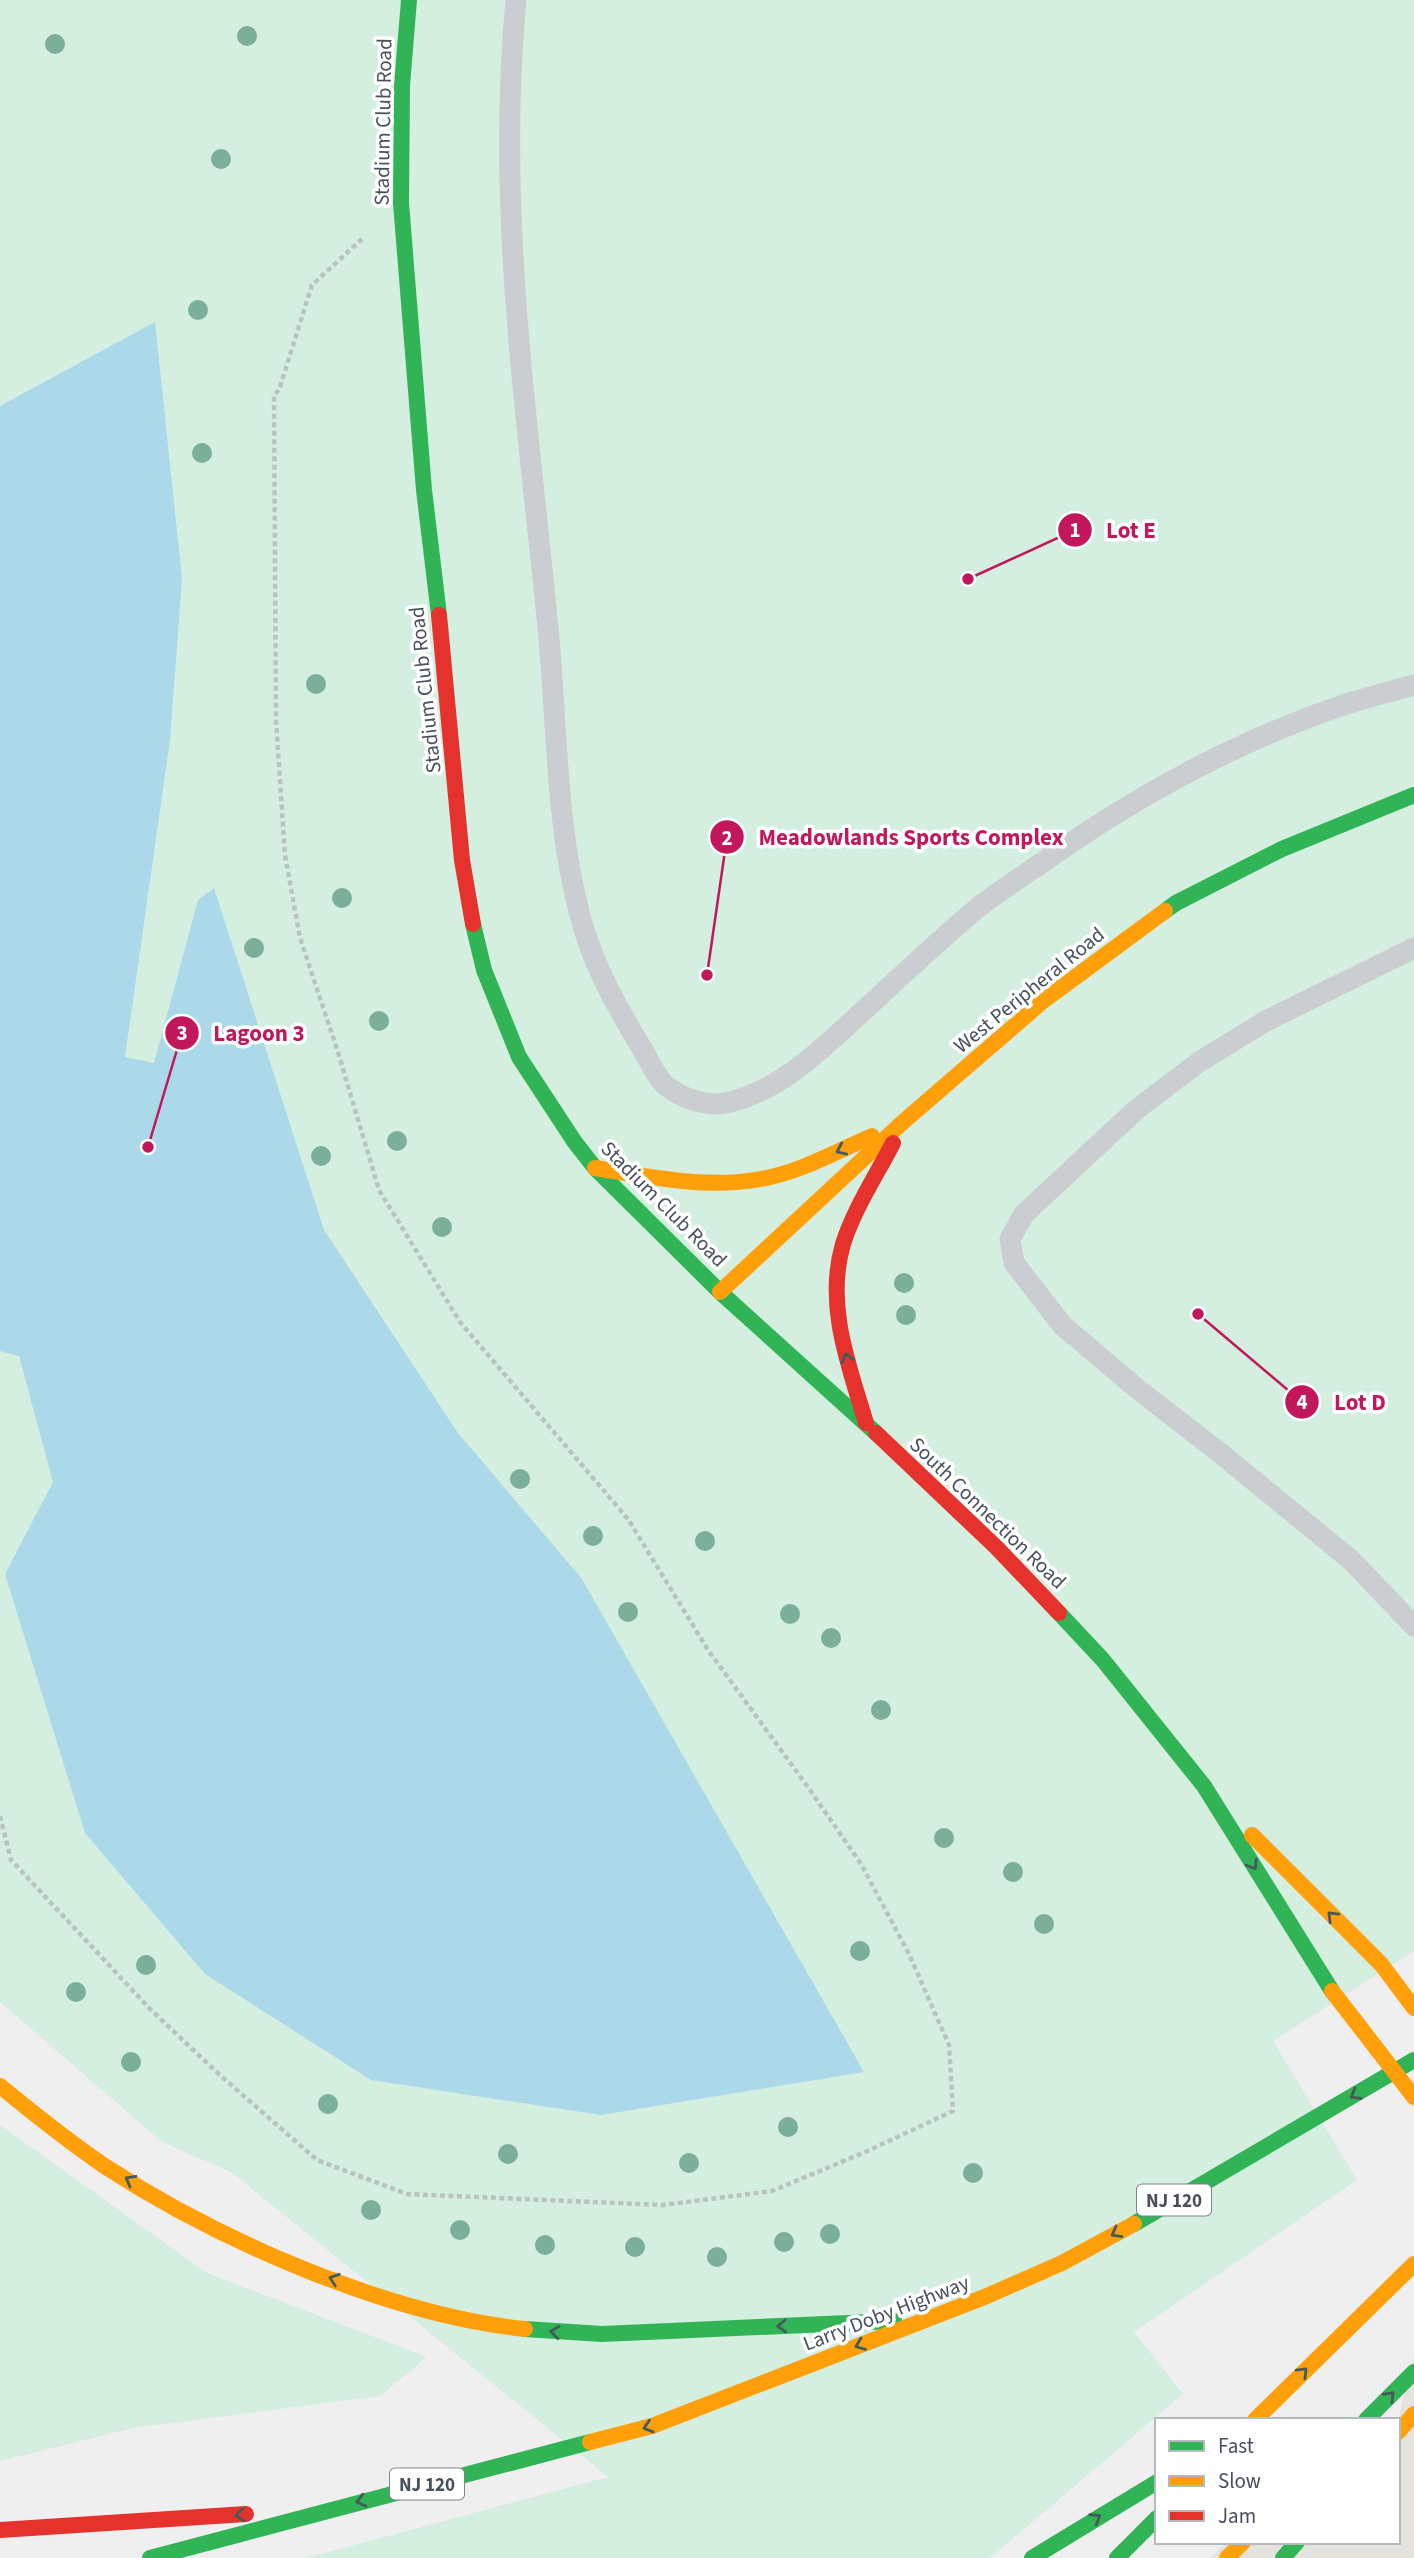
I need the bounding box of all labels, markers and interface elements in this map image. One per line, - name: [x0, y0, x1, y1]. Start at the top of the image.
- street label: Stadium Club Road: [367, 38, 399, 206]
- callout: Lot E: [1058, 508, 1170, 552]
- text: Lot E: [1106, 514, 1156, 547]
- text: 1: [1069, 515, 1081, 545]
- street label: Stadium Club Road: [401, 605, 449, 775]
- callout: Meadowlands Sports Complex: [709, 815, 1077, 859]
- text: Meadowlands Sports Complex: [759, 821, 1064, 854]
- text: 2: [721, 823, 733, 853]
- street label: West Peripheral Road: [947, 920, 1111, 1060]
- callout: Lagoon 3: [165, 1011, 319, 1055]
- text: Lagoon 3: [213, 1017, 305, 1050]
- text: 3: [176, 1018, 188, 1048]
- street label: Stadium Club Road: [594, 1134, 734, 1274]
- one-way arrow: [835, 1142, 848, 1156]
- one-way arrow: [841, 1352, 856, 1364]
- callout: Lot D: [1285, 1380, 1400, 1424]
- text: Lot D: [1334, 1386, 1386, 1419]
- text: 4: [1296, 1387, 1308, 1417]
- street label: South Connection Road: [903, 1430, 1073, 1596]
- one-way arrow: [1244, 1857, 1257, 1870]
- one-way arrow: [1328, 1911, 1341, 1924]
- one-way arrow: [1350, 2086, 1363, 2099]
- one-way arrow: [124, 2175, 137, 2188]
- road number: NJ 120: [1137, 2184, 1211, 2216]
- one-way arrow: [1111, 2225, 1123, 2238]
- street label: Larry Doby Highway: [799, 2267, 974, 2359]
- one-way arrow: [329, 2272, 341, 2287]
- one-way arrow: [776, 2318, 787, 2333]
- one-way arrow: [549, 2325, 560, 2340]
- one-way arrow: [855, 2336, 867, 2350]
- one-way arrow: [1295, 2367, 1308, 2380]
- one-way arrow: [1382, 2391, 1395, 2404]
- one-way arrow: [642, 2418, 654, 2433]
- legend: [1155, 2418, 1400, 2544]
- text: Fast: [1218, 2431, 1254, 2461]
- text: Slow: [1218, 2466, 1261, 2496]
- road number: NJ 120: [390, 2468, 464, 2500]
- one-way arrow: [355, 2493, 367, 2507]
- text: Jam: [1218, 2501, 1256, 2531]
- one-way arrow: [234, 2507, 245, 2522]
- one-way arrow: [1089, 2513, 1102, 2526]

